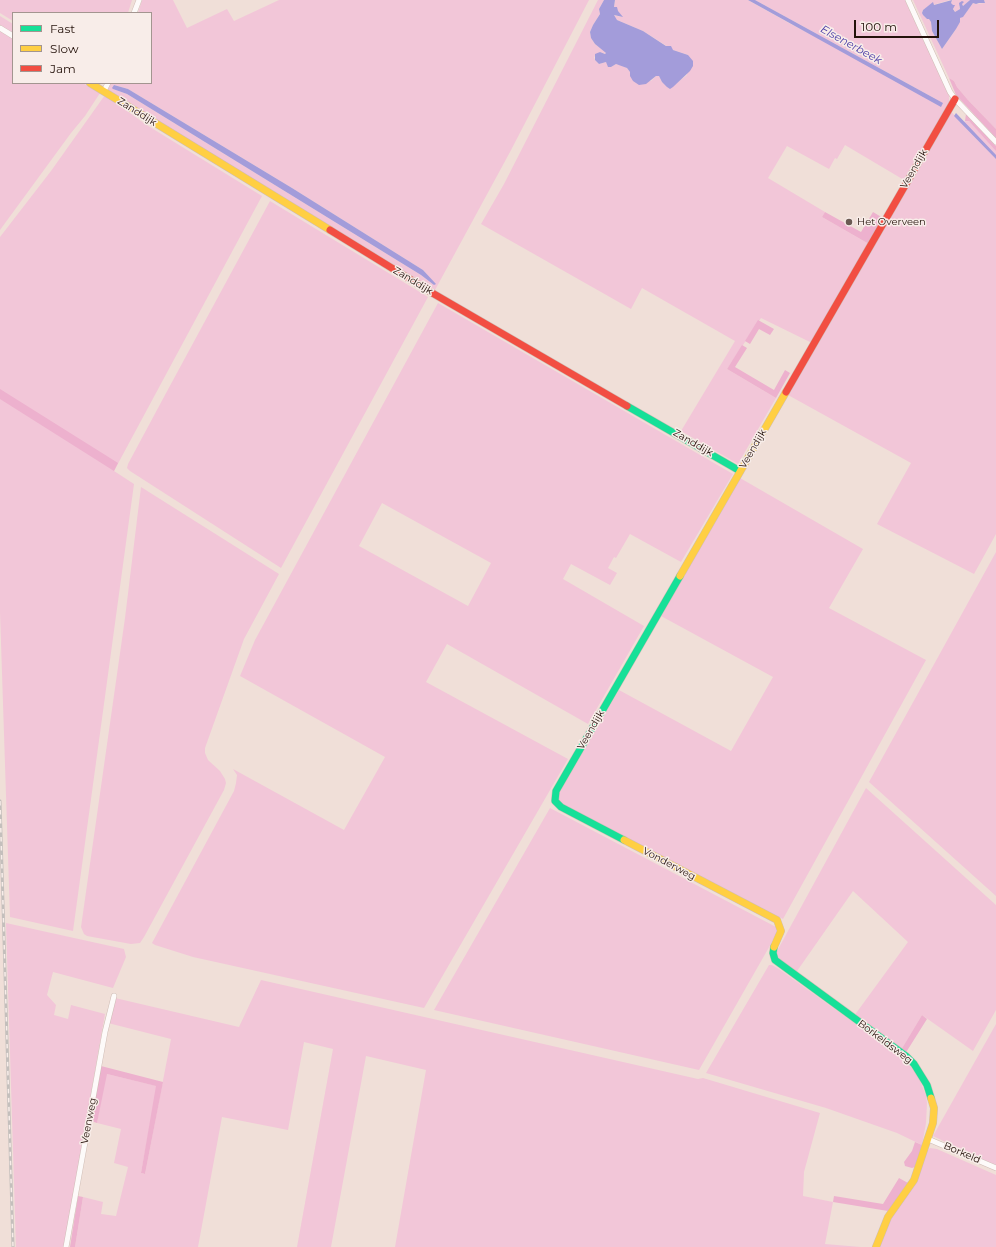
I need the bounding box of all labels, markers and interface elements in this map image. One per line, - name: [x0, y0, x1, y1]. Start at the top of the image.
- legend: [12, 12, 152, 84]
- scale bar: [856, 12, 941, 38]
- text: 100 m: [861, 19, 897, 34]
- text: Fast: [50, 21, 75, 36]
- water label: Elsenerbeek: [818, 23, 884, 67]
- text: Slow: [50, 41, 79, 56]
- text: Jam: [50, 61, 76, 76]
- street label: Zanddijk: [115, 95, 159, 129]
- street label: Veendijk: [898, 147, 930, 191]
- place label: Het Overveen: [857, 216, 926, 228]
- marker: Het Overveen: [844, 217, 854, 227]
- street label: Zanddijk: [391, 264, 435, 298]
- street label: Zanddijk: [671, 427, 715, 459]
- street label: Veendijk: [737, 427, 769, 471]
- street label: Veendijk: [575, 708, 607, 752]
- street label: Vonderweg: [641, 845, 697, 883]
- street label: Borkeldsweg: [855, 1018, 915, 1066]
- street label: Veenweg: [79, 1097, 99, 1145]
- street label: Borkeld: [942, 1140, 982, 1166]

